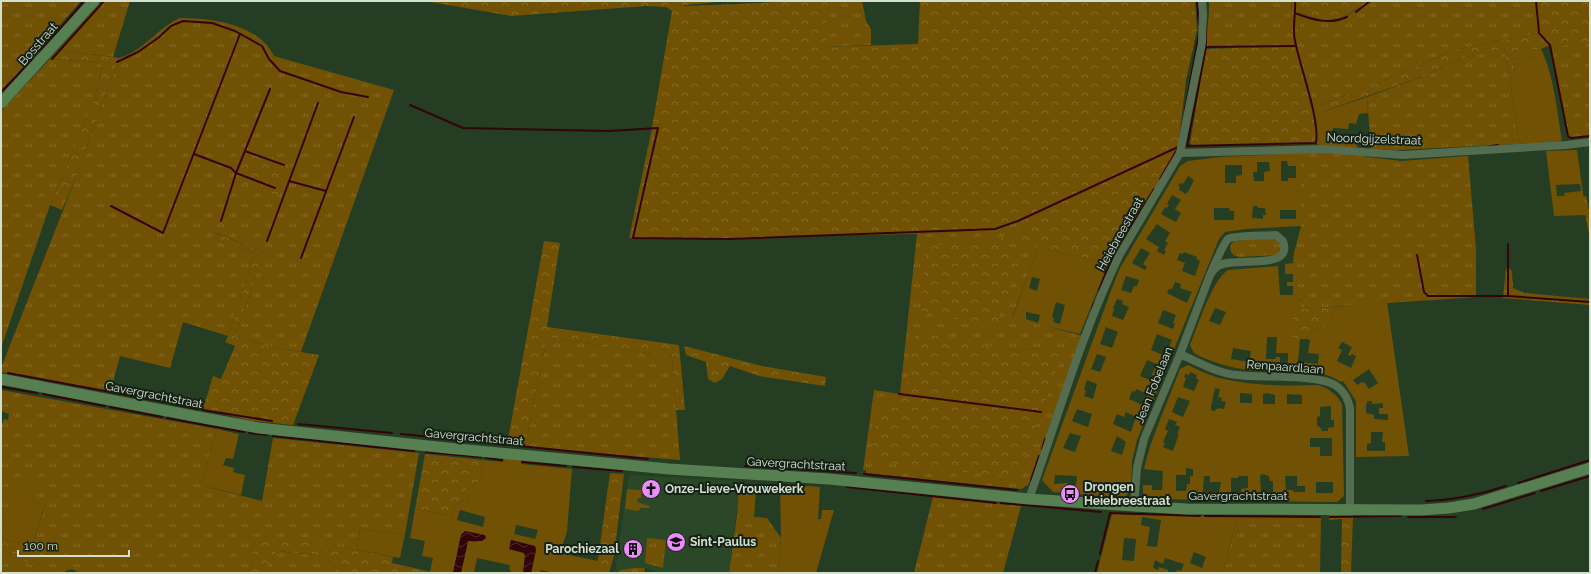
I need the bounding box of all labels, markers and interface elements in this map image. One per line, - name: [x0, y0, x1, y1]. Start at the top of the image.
- street label: Bosstraat: [16, 20, 60, 68]
- street label: Noordgijzelstraat: [1326, 130, 1422, 148]
- street label: Heiebreestraat: [1094, 195, 1146, 273]
- street label: Jean Fobelaan: [1132, 345, 1176, 425]
- street label: Renpaardlaan: [1246, 357, 1324, 377]
- street label: Gavergrachtstraat: [104, 379, 204, 411]
- street label: Gavergrachtstraat: [424, 426, 524, 448]
- street label: Gavergrachtstraat: [746, 454, 846, 474]
- church icon: Onze-Lieve-Vrouwekerk: [640, 478, 662, 500]
- place label: Drongen Heiebreestraat: [1084, 480, 1171, 508]
- place label: Onze-Lieve-Vrouwekerk: [665, 482, 804, 496]
- bus stop icon: Drongen Heiebreestraat: [1059, 483, 1081, 505]
- street label: Gavergrachtstraat: [1189, 489, 1287, 503]
- school or university icon: Sint-Paulus: [665, 531, 687, 553]
- scale bar: [18, 532, 129, 558]
- place label: Sint-Paulus: [690, 535, 756, 549]
- building icon: Parochiezaal: [622, 538, 644, 560]
- text: 100 m: [24, 539, 58, 553]
- place label: Parochiezaal: [545, 542, 619, 556]

